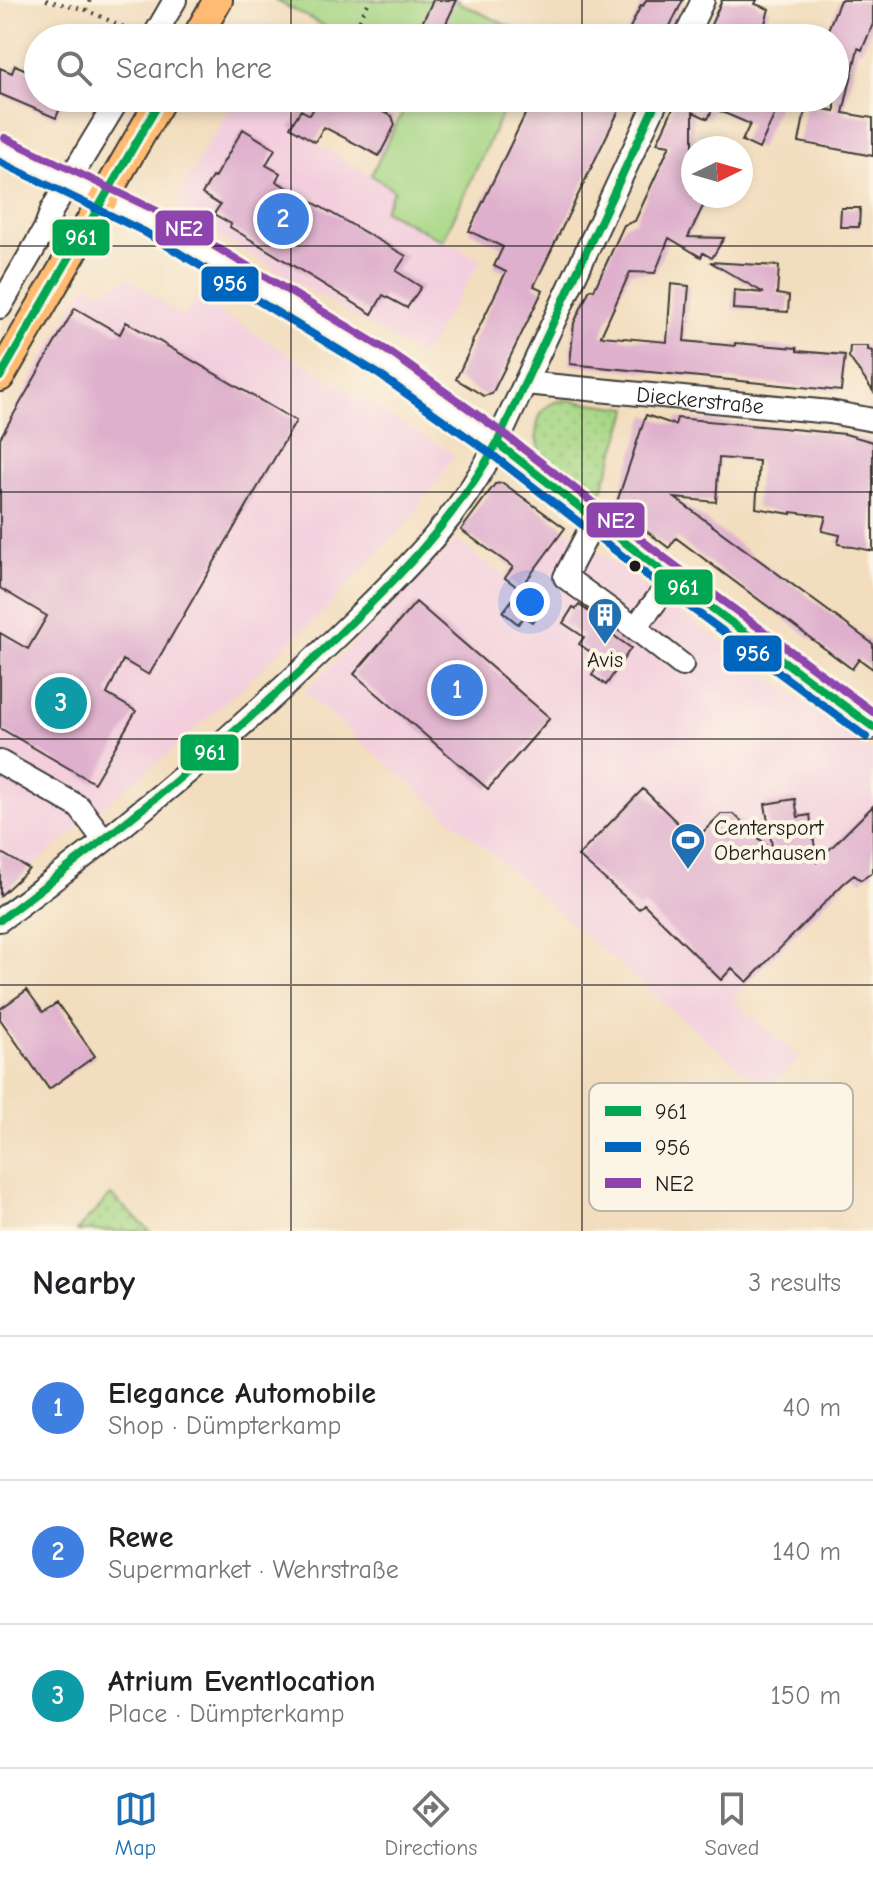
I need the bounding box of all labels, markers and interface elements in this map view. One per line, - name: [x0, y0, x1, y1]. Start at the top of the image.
- search box: [24, 24, 849, 112]
- icon: search: [52, 46, 96, 90]
- text: Search here: [116, 51, 272, 86]
- north arrow: [681, 136, 753, 208]
- pin: 2: [257, 189, 309, 249]
- line badge: NE2: [154, 209, 215, 247]
- text: NE2: [165, 216, 203, 242]
- line badge: 961: [51, 218, 111, 257]
- text: 961: [65, 225, 97, 251]
- line badge: 956: [200, 265, 260, 303]
- text: 956: [213, 271, 247, 297]
- street label: Dieckerstraße: [635, 382, 765, 420]
- line badge: NE2: [585, 501, 646, 539]
- text: NE2: [597, 508, 635, 534]
- unlabelled marker: [627, 558, 643, 574]
- line badge: 961: [653, 568, 714, 606]
- text: 961: [667, 575, 699, 601]
- your location: [510, 582, 550, 622]
- building icon: Avis: [586, 596, 624, 646]
- line badge: 956: [722, 634, 783, 673]
- text: 956: [736, 641, 770, 667]
- place label: Avis: [587, 647, 623, 673]
- pin: 1: [431, 660, 483, 720]
- pin: 3: [35, 673, 87, 733]
- line badge: 961: [179, 733, 240, 772]
- text: 961: [194, 740, 226, 766]
- place label: Centersport Oberhausen: [714, 815, 826, 866]
- sports icon: Centersport Oberhausen: [669, 821, 707, 871]
- legend: [589, 1083, 853, 1211]
- text: 961: [655, 1099, 687, 1125]
- text: 956: [655, 1135, 691, 1161]
- text: NE2: [655, 1171, 694, 1197]
- text: Nearby: [32, 1263, 135, 1303]
- text: 3 results: [748, 1268, 841, 1298]
- text: Elegance Automobile: [108, 1376, 376, 1411]
- text: 1: [53, 1393, 63, 1423]
- text: 40 m: [782, 1393, 841, 1423]
- text: Shop · Dümpterkamp: [108, 1411, 341, 1441]
- text: Rewe: [108, 1520, 174, 1555]
- text: 2: [52, 1537, 64, 1567]
- text: 140 m: [772, 1537, 841, 1567]
- text: Supermarket · Wehrstraße: [108, 1555, 399, 1585]
- text: Atrium Eventlocation: [108, 1664, 376, 1699]
- text: 3: [52, 1681, 64, 1711]
- text: 150 m: [771, 1681, 841, 1711]
- text: Place · Dümpterkamp: [108, 1699, 345, 1729]
- tab: Map: [114, 1787, 158, 1861]
- tab: Directions: [385, 1787, 478, 1861]
- tab: Saved: [705, 1787, 759, 1861]

